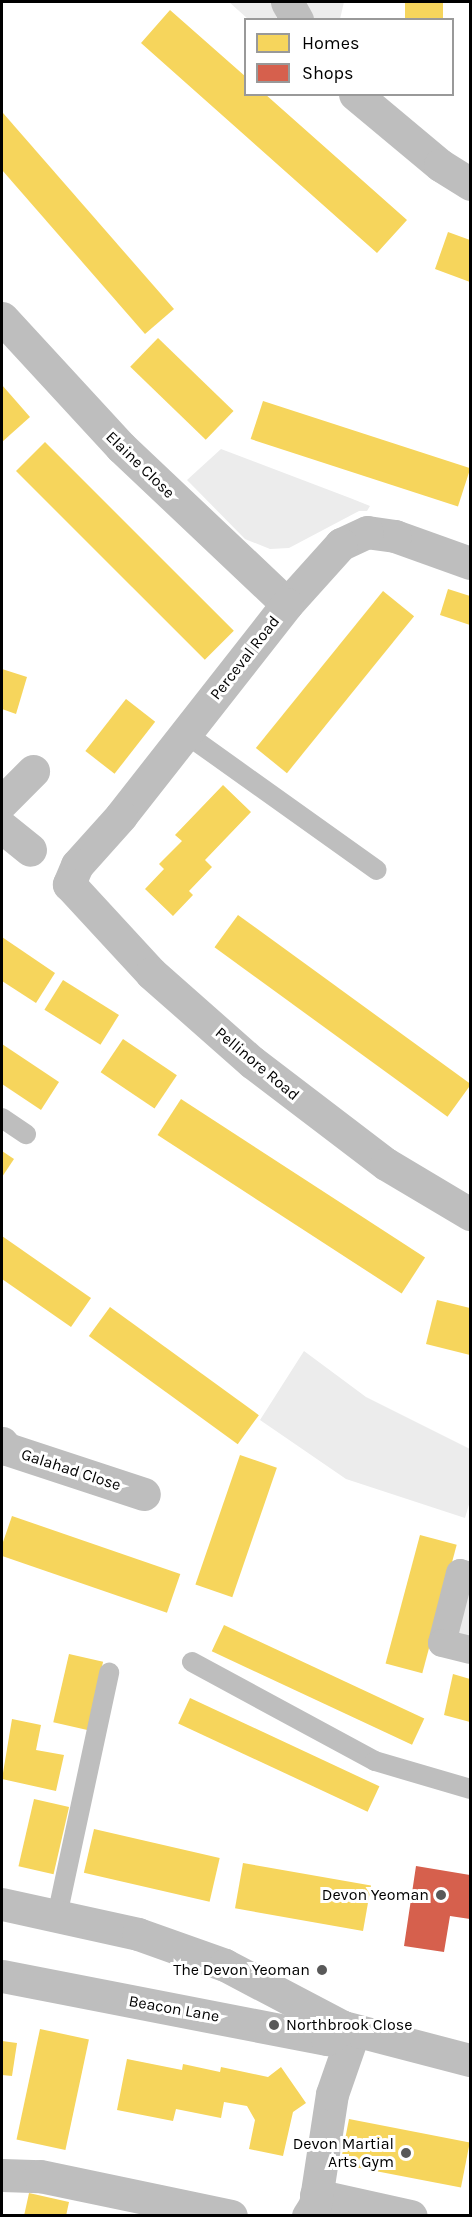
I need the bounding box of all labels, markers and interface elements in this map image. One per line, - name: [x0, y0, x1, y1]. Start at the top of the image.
- legend: [244, 18, 454, 96]
- text: Homes: [302, 32, 359, 54]
- text: Shops: [302, 62, 354, 84]
- street label: Elaine Close: [102, 427, 178, 503]
- street label: Perceval Road: [206, 612, 284, 704]
- street label: Pellinore Road: [211, 1023, 303, 1105]
- street label: Galahad Close: [19, 1445, 123, 1495]
- place label: Devon Yeoman: [322, 1885, 429, 1905]
- marker: Devon Yeoman: [434, 1888, 448, 1902]
- place label: The Devon Yeoman: [173, 1960, 310, 1980]
- marker: The Devon Yeoman: [315, 1963, 329, 1977]
- street label: Beacon Lane: [127, 1992, 221, 2026]
- place label: Northbrook Close: [286, 2015, 412, 2035]
- marker: Northbrook Close: [267, 2018, 281, 2032]
- place label: Devon Martial Arts Gym: [293, 2134, 394, 2172]
- marker: Devon Martial Arts Gym: [399, 2146, 413, 2160]

